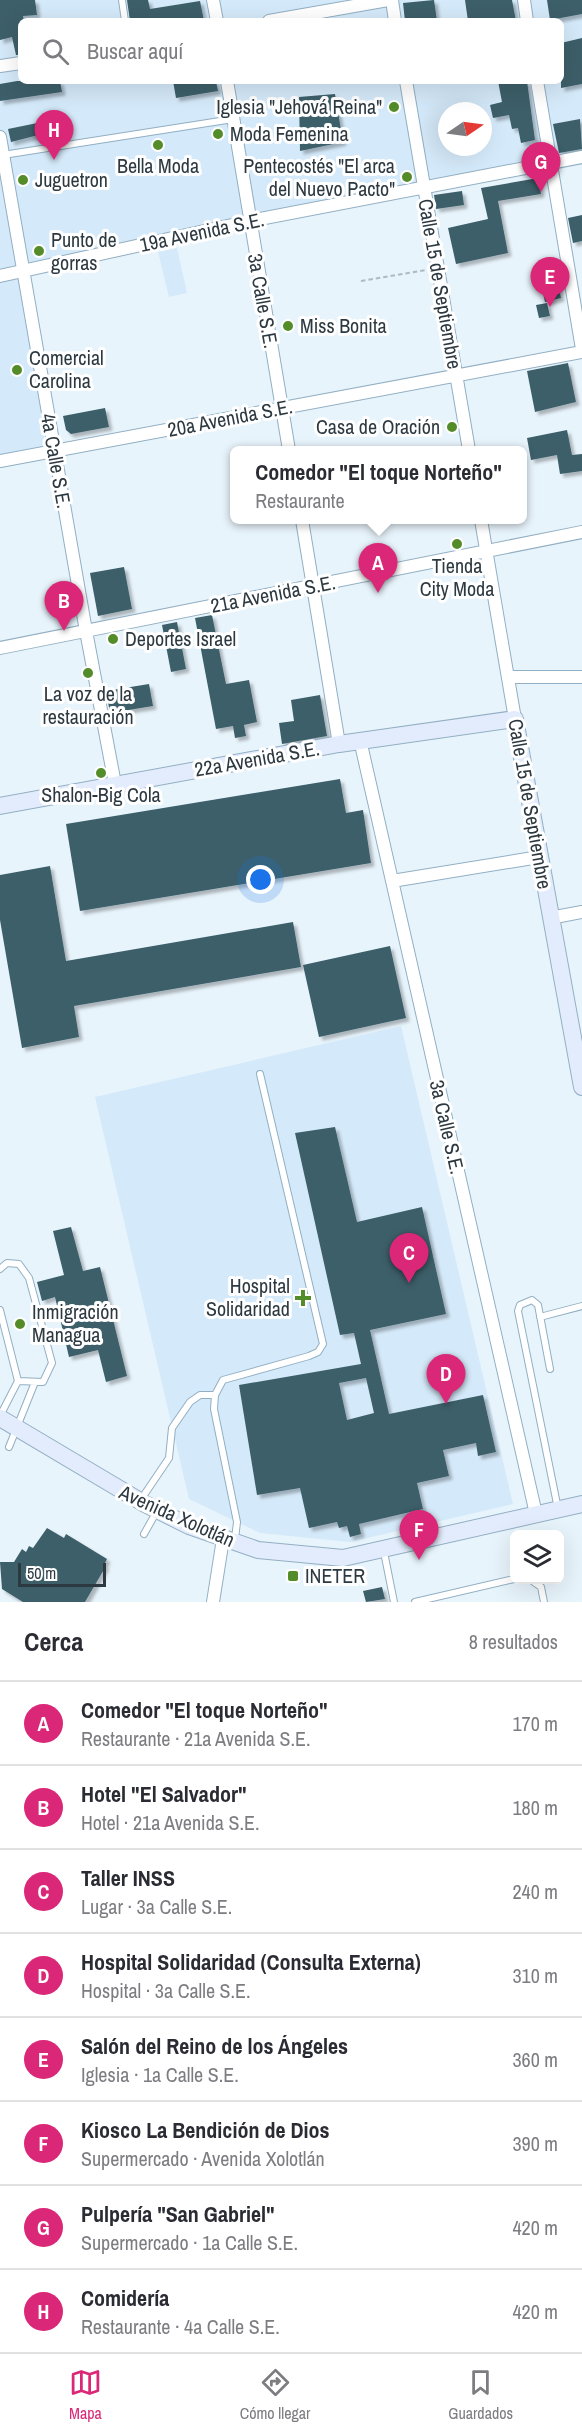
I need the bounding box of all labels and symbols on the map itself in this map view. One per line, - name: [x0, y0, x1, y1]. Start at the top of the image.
- place label: Iglesia "Jehová Reina": [216, 93, 382, 120]
- marker: Iglesia "Jehová Reina": [387, 100, 401, 114]
- north arrow: [438, 102, 492, 156]
- pin: H: [34, 110, 74, 160]
- place label: Moda Femenina: [230, 120, 349, 147]
- marker: Moda Femenina: [211, 127, 225, 141]
- marker: Bella Moda: [151, 138, 165, 152]
- pin: G: [522, 142, 560, 192]
- place label: Bella Moda: [117, 152, 199, 179]
- place label: Pentecostés "El arca del Nuevo Pacto": [243, 152, 395, 202]
- place label: Juguetron: [35, 166, 108, 193]
- marker: Pentecostés "El arca del Nuevo Pacto": [400, 170, 414, 184]
- marker: Juguetron: [16, 173, 30, 187]
- street label: Calle 15 de Septiembre: [412, 197, 469, 371]
- street label: 19a Avenida S.E.: [137, 205, 267, 258]
- place label: Punto de gorras: [51, 226, 117, 276]
- marker: Punto de gorras: [32, 244, 46, 258]
- street label: 3a Calle S.E.: [242, 251, 285, 350]
- pin: E: [530, 258, 570, 307]
- place label: Miss Bonita: [300, 312, 387, 339]
- marker: Miss Bonita: [281, 319, 295, 333]
- place label: Comercial Carolina: [29, 344, 104, 394]
- marker: Comercial Carolina: [10, 363, 24, 377]
- street label: 20a Avenida S.E.: [165, 392, 295, 443]
- street label: 4a Calle S.E.: [35, 411, 78, 510]
- place label: Casa de Oración: [316, 413, 440, 440]
- marker: Casa de Oración: [445, 420, 459, 434]
- marker: Tienda City Moda: [450, 537, 464, 551]
- pin: A: [358, 544, 398, 593]
- place label: Tienda City Moda: [420, 552, 494, 602]
- street label: 21a Avenida S.E.: [208, 568, 338, 619]
- pin: B: [44, 582, 84, 631]
- place label: Deportes Israel: [125, 625, 236, 652]
- marker: Deportes Israel: [106, 632, 120, 646]
- marker: La voz de la restauración: [81, 666, 95, 680]
- place label: La voz de la restauración: [42, 680, 134, 730]
- street label: Calle 15 de Septiembre: [502, 717, 559, 891]
- street label: 22a Avenida S.E.: [192, 734, 322, 783]
- marker: Shalon-Big Cola: [94, 766, 108, 780]
- place label: Shalon-Big Cola: [41, 781, 161, 808]
- your location: [246, 865, 275, 894]
- street label: 3a Calle S.E.: [424, 1077, 471, 1177]
- pin: C: [390, 1234, 428, 1283]
- place label: Hospital Solidaridad: [206, 1272, 290, 1322]
- marker: Hospital Solidaridad: [294, 1289, 312, 1307]
- place label: Inmigración Managua: [32, 1298, 119, 1348]
- marker: Inmigración Managua: [13, 1317, 27, 1331]
- pin: D: [426, 1354, 466, 1404]
- street label: Avenida Xolotlán: [114, 1478, 239, 1553]
- pin: F: [400, 1510, 438, 1560]
- scale bar: [18, 1560, 106, 1588]
- place label: INETER: [305, 1562, 365, 1589]
- marker: INETER: [286, 1569, 300, 1583]

